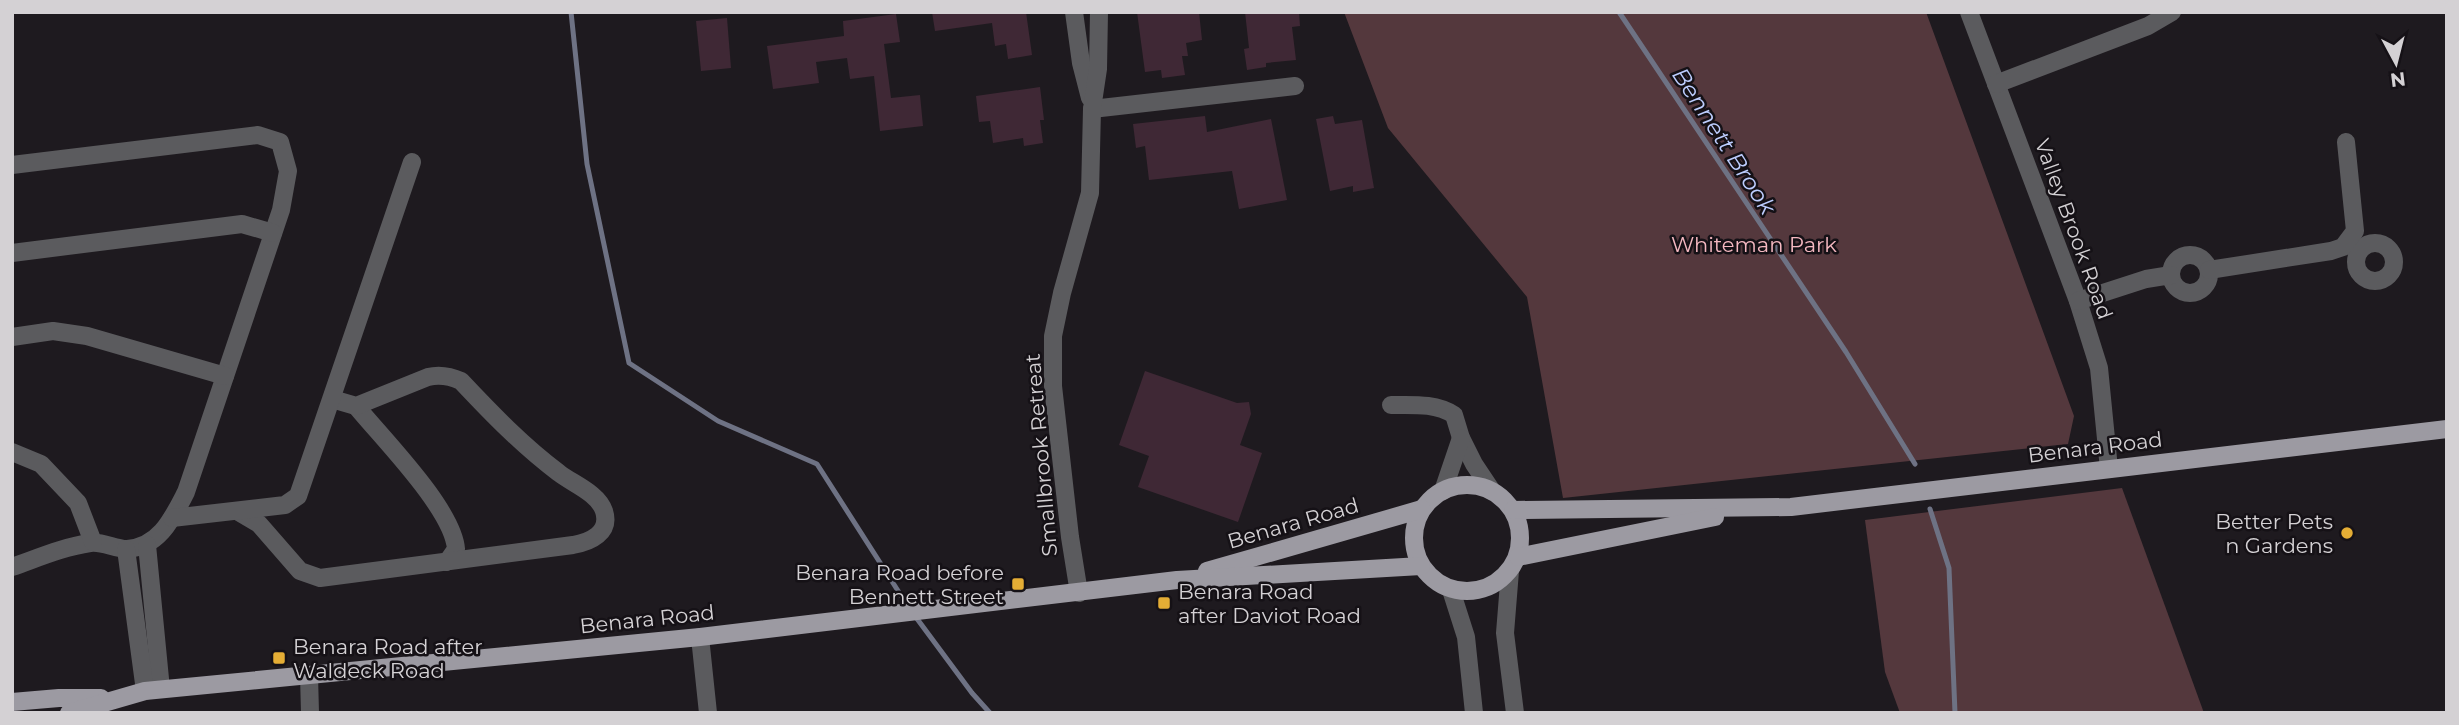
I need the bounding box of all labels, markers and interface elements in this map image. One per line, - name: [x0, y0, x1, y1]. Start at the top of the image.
- north arrow: [2361, 28, 2431, 98]
- water label: Bennett Brook: [1666, 62, 1783, 221]
- text: N: [2389, 67, 2407, 92]
- street label: Valley Brook Road: [2030, 135, 2118, 323]
- park label: Whiteman Park: [1671, 232, 1837, 257]
- street label: Smallbrook Retreat: [1020, 353, 1062, 557]
- street label: Benara Road: [2026, 426, 2164, 468]
- street label: Benara Road: [1224, 492, 1362, 554]
- place label: Better Pets n Gardens: [2215, 509, 2333, 558]
- marker: Better Pets n Gardens: [2339, 525, 2355, 541]
- place label: Benara Road before Bennett Street: [795, 560, 1004, 609]
- marker: Benara Road before Bennett Street: [1010, 576, 1026, 592]
- place label: Benara Road after Daviot Road: [1178, 579, 1361, 628]
- marker: Benara Road after Daviot Road: [1156, 595, 1172, 611]
- street label: Benara Road: [578, 599, 716, 639]
- place label: Benara Road after Waldeck Road: [293, 634, 483, 683]
- marker: Benara Road after Waldeck Road: [271, 650, 287, 666]

